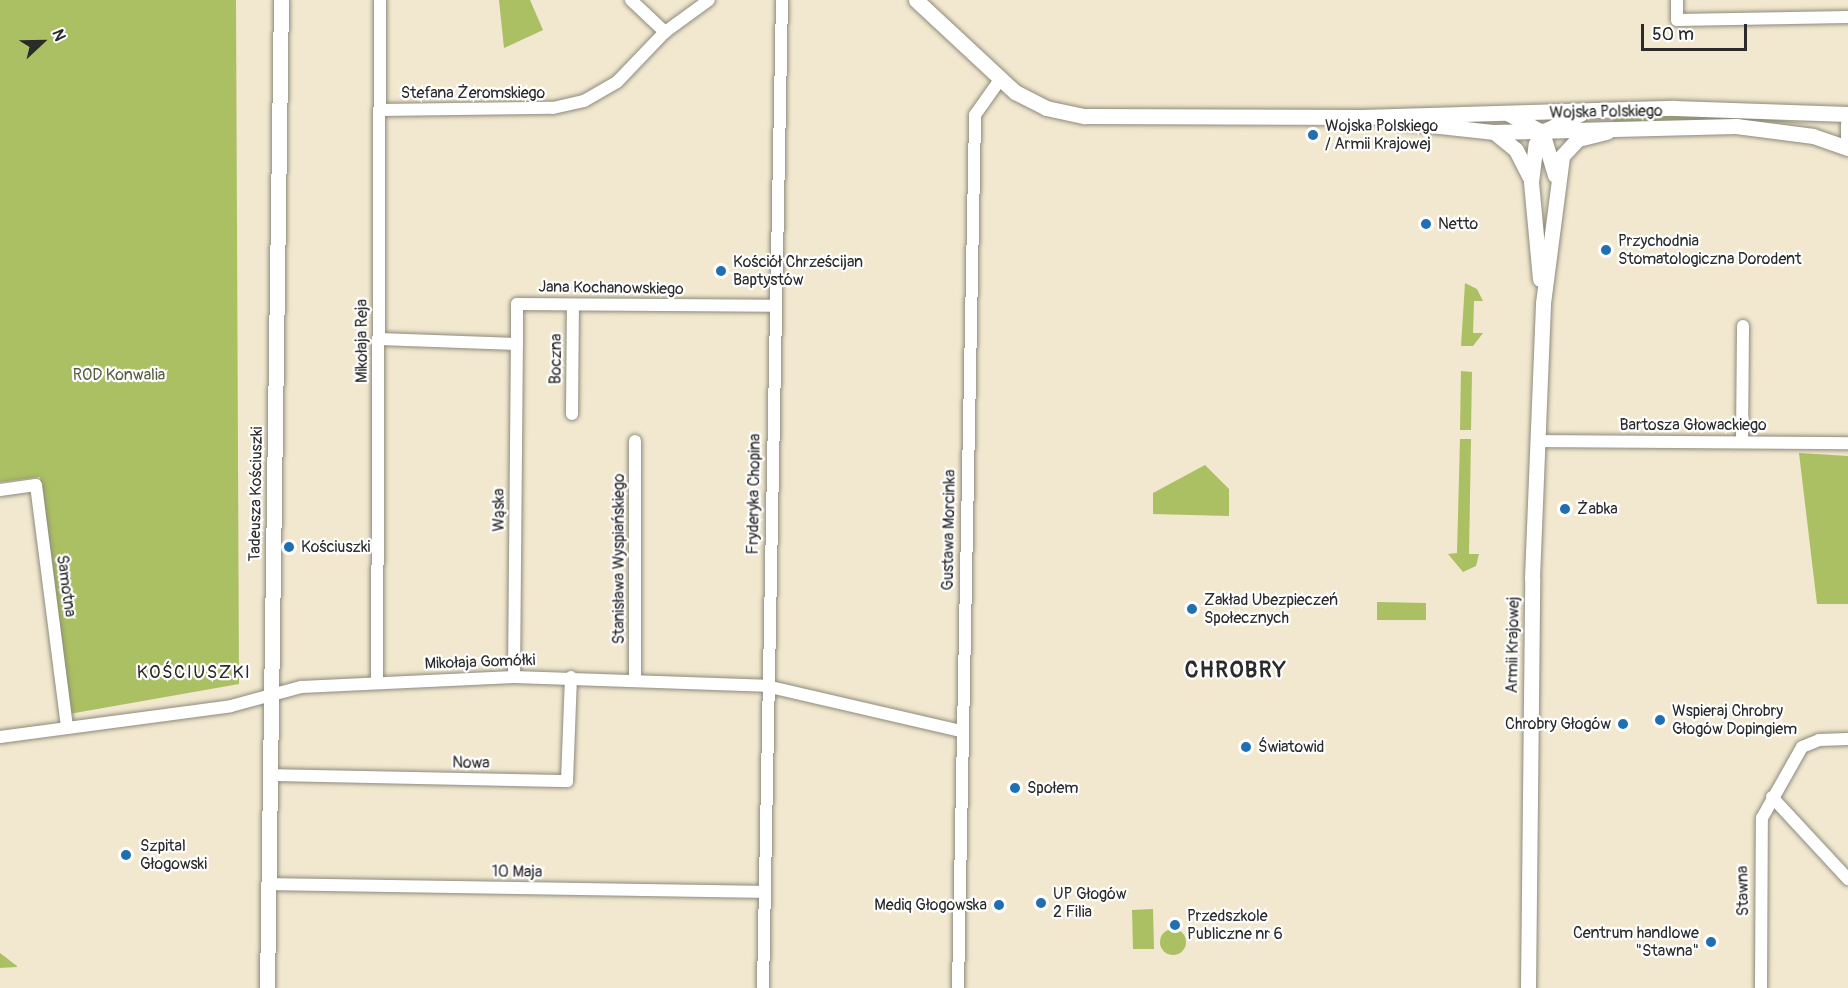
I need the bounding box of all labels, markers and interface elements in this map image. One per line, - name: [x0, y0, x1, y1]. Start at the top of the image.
- north arrow: [12, 12, 72, 72]
- scale bar: [1644, 12, 1750, 50]
- text: 50 m: [1652, 23, 1694, 46]
- text: N: [47, 26, 70, 44]
- street label: Stefana Żeromskiego: [401, 83, 545, 103]
- street label: Wojska Polskiego: [1549, 101, 1663, 123]
- place label: Wojska Polskiego / Armii Krajowej: [1325, 116, 1438, 154]
- marker: Wojska Polskiego / Armii Krajowej: [1306, 128, 1320, 142]
- place label: Netto: [1438, 214, 1478, 234]
- marker: Netto: [1419, 217, 1433, 231]
- place label: Przychodnia Stomatologiczna Dorodent: [1618, 231, 1801, 269]
- marker: Przychodnia Stomatologiczna Dorodent: [1599, 243, 1613, 257]
- place label: Kościół Chrześcijan Baptystów: [733, 252, 863, 290]
- marker: Kościół Chrześcijan Baptystów: [714, 264, 728, 278]
- street label: Jana Kochanowskiego: [538, 277, 684, 299]
- street label: Mikołaja Reja: [352, 299, 372, 383]
- street label: Boczna: [546, 334, 566, 384]
- park label: ROD Konwalia: [73, 365, 165, 385]
- street label: Bartosza Głowackiego: [1619, 415, 1767, 435]
- street label: Tadeusza Kościuszki: [245, 426, 267, 562]
- street label: Fryderyka Chopina: [743, 433, 765, 555]
- street label: Gustawa Morcinka: [938, 469, 960, 591]
- street label: Stanisława Wyspiańskiego: [609, 474, 629, 644]
- street label: Wąska: [489, 488, 509, 532]
- place label: Żabka: [1577, 499, 1618, 519]
- marker: Żabka: [1558, 502, 1572, 516]
- place label: Kościuszki: [301, 537, 370, 557]
- marker: Kościuszki: [282, 540, 296, 554]
- street label: Samotna: [52, 554, 80, 618]
- place label: Zakład Ubezpieczeń Społecznych: [1204, 590, 1338, 628]
- street label: Armii Krajowej: [1503, 596, 1523, 694]
- marker: Zakład Ubezpieczeń Społecznych: [1185, 602, 1199, 616]
- street label: Mikołaja Gomółki: [424, 650, 536, 674]
- district label: CHROBRY: [1185, 658, 1287, 684]
- district label: KOŚCIUSZKI: [137, 662, 251, 684]
- place label: Wspieraj Chrobry Głogów Dopingiem: [1672, 701, 1797, 739]
- marker: Wspieraj Chrobry Głogów Dopingiem: [1653, 713, 1667, 727]
- place label: Chrobry Głogów: [1505, 714, 1611, 734]
- marker: Chrobry Głogów: [1616, 717, 1630, 731]
- place label: Światowid: [1258, 737, 1324, 757]
- marker: Światowid: [1239, 740, 1253, 754]
- street label: Nowa: [452, 753, 490, 773]
- place label: Społem: [1027, 778, 1078, 798]
- marker: Społem: [1008, 781, 1022, 795]
- place label: Szpital Głogowski: [140, 836, 207, 874]
- marker: Szpital Głogowski: [117, 846, 135, 864]
- street label: 10 Maja: [491, 862, 543, 882]
- street label: Stawna: [1733, 866, 1753, 916]
- place label: UP Głogów 2 Filia: [1053, 884, 1127, 922]
- place label: Mediq Głogowska: [874, 895, 987, 915]
- marker: UP Głogów 2 Filia: [1034, 896, 1048, 910]
- marker: Mediq Głogowska: [992, 898, 1006, 912]
- place label: Przedszkole Publiczne nr 6: [1187, 906, 1283, 944]
- marker: Przedszkole Publiczne nr 6: [1168, 918, 1182, 932]
- place label: Centrum handlowe "Stawna": [1573, 923, 1699, 961]
- marker: Centrum handlowe "Stawna": [1704, 935, 1718, 949]

